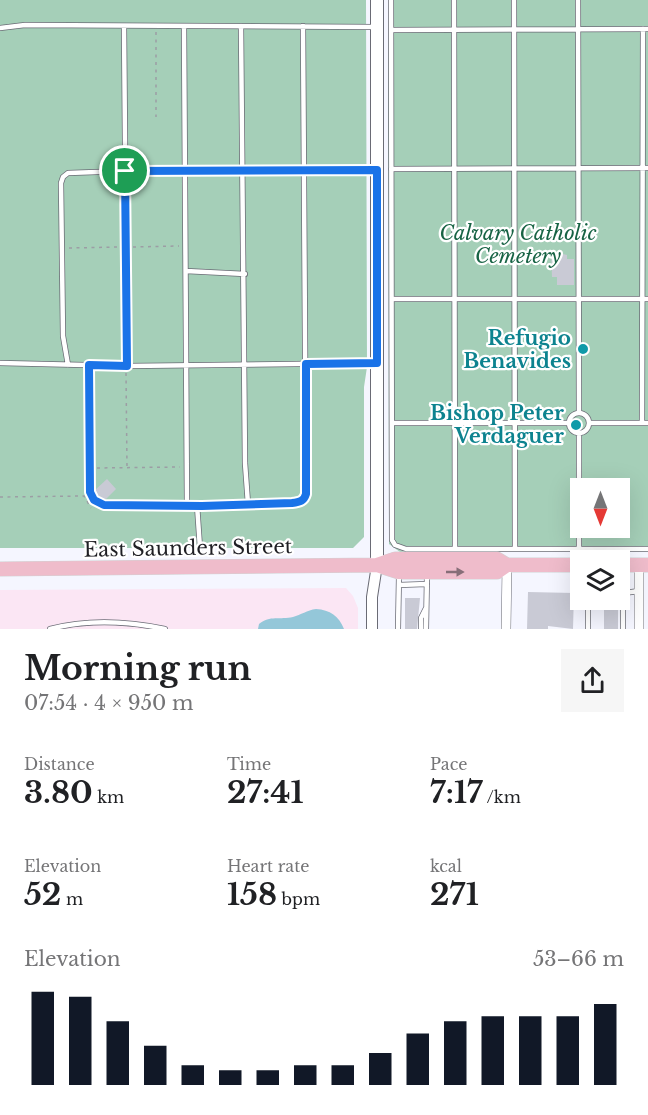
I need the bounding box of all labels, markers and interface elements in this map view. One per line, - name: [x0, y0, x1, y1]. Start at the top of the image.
- pin: [99, 145, 150, 196]
- icon: arrive: [108, 154, 141, 187]
- park label: Calvary Catholic Cemetery: [439, 221, 597, 268]
- place label: Refugio Benavides: [463, 326, 571, 373]
- marker: Refugio Benavides: [576, 342, 590, 356]
- place label: Bishop Peter Verdaguer: [430, 401, 564, 448]
- marker: Bishop Peter Verdaguer: [569, 418, 583, 432]
- north arrow: [570, 478, 630, 538]
- map controls: [570, 478, 630, 610]
- street label: East Saunders Street: [83, 534, 293, 562]
- button: layers: [570, 550, 630, 610]
- one-way arrow: [446, 567, 465, 577]
- text: Morning run: [24, 648, 252, 689]
- button: share: [561, 649, 624, 712]
- text: 07:54 · 4 × 950 m: [24, 691, 194, 715]
- text: Distance: [24, 754, 95, 774]
- text: Time: [227, 754, 271, 774]
- text: Pace: [430, 754, 467, 774]
- text: 3.80: [24, 774, 93, 811]
- text: 27:41: [227, 774, 304, 811]
- text: 7:17: [430, 774, 483, 811]
- text: km: [93, 787, 124, 807]
- text: /km: [483, 787, 521, 807]
- text: Elevation: [24, 856, 101, 876]
- text: Heart rate: [227, 856, 309, 876]
- text: kcal: [430, 856, 462, 876]
- text: 52: [24, 876, 61, 913]
- text: 158: [227, 876, 277, 913]
- text: 271: [430, 876, 479, 913]
- text: m: [61, 889, 83, 909]
- text: bpm: [277, 889, 320, 909]
- text: Elevation: [24, 947, 121, 971]
- text: 53–66 m: [533, 947, 624, 971]

